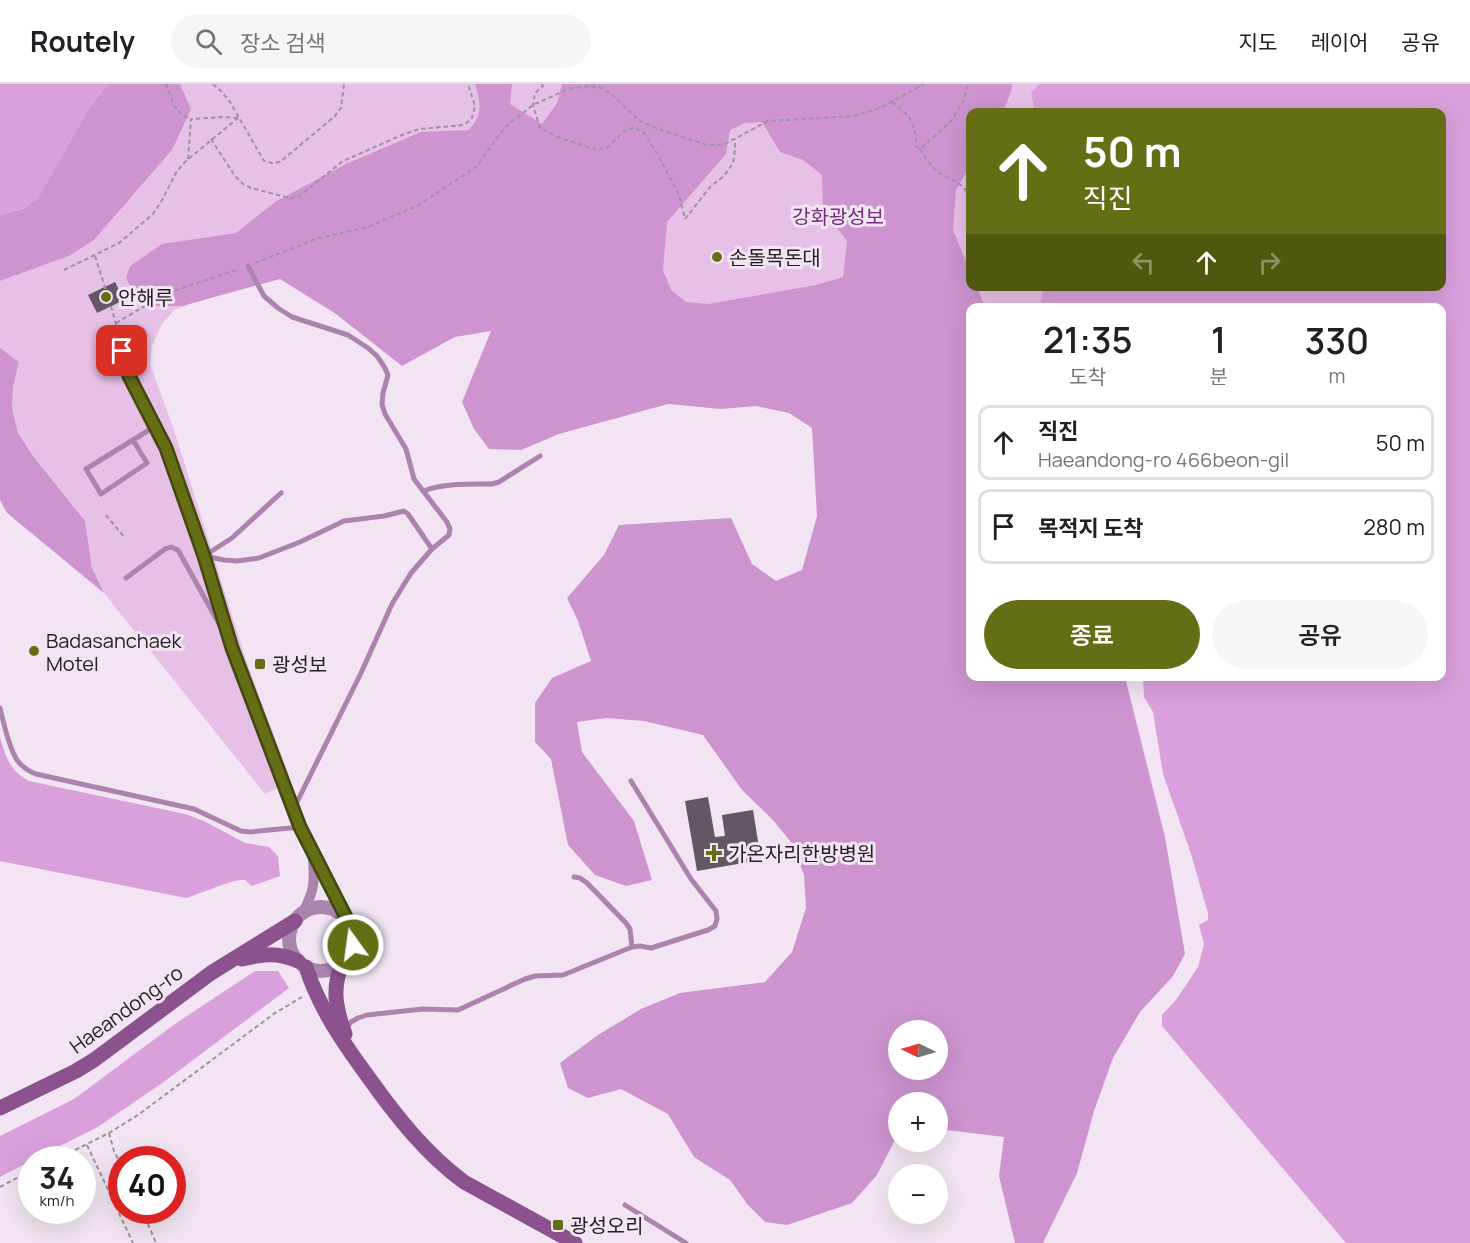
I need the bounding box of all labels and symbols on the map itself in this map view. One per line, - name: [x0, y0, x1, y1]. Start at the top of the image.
- park label: 강화광성보: [792, 203, 884, 230]
- place label: 손돌목돈대: [729, 244, 821, 271]
- marker: 손돌목돈대: [710, 250, 724, 264]
- place label: 안해루: [118, 284, 173, 311]
- marker: 안해루: [99, 290, 113, 304]
- pin: [96, 325, 147, 376]
- place label: Badasanchaek Motel: [46, 627, 183, 677]
- marker: Badasanchaek Motel: [27, 644, 41, 658]
- place label: 광성보: [272, 651, 327, 678]
- marker: 광성보: [253, 657, 267, 671]
- place label: 가온자리한방병원: [728, 840, 875, 867]
- marker: 가온자리한방병원: [705, 844, 723, 862]
- position arrow: [321, 913, 385, 977]
- street label: Haeandong-ro: [64, 959, 188, 1059]
- north arrow: [888, 1020, 948, 1080]
- speed limit sign: 40: [108, 1146, 186, 1224]
- place label: 광성오리: [570, 1212, 644, 1239]
- marker: 광성오리: [551, 1218, 565, 1232]

